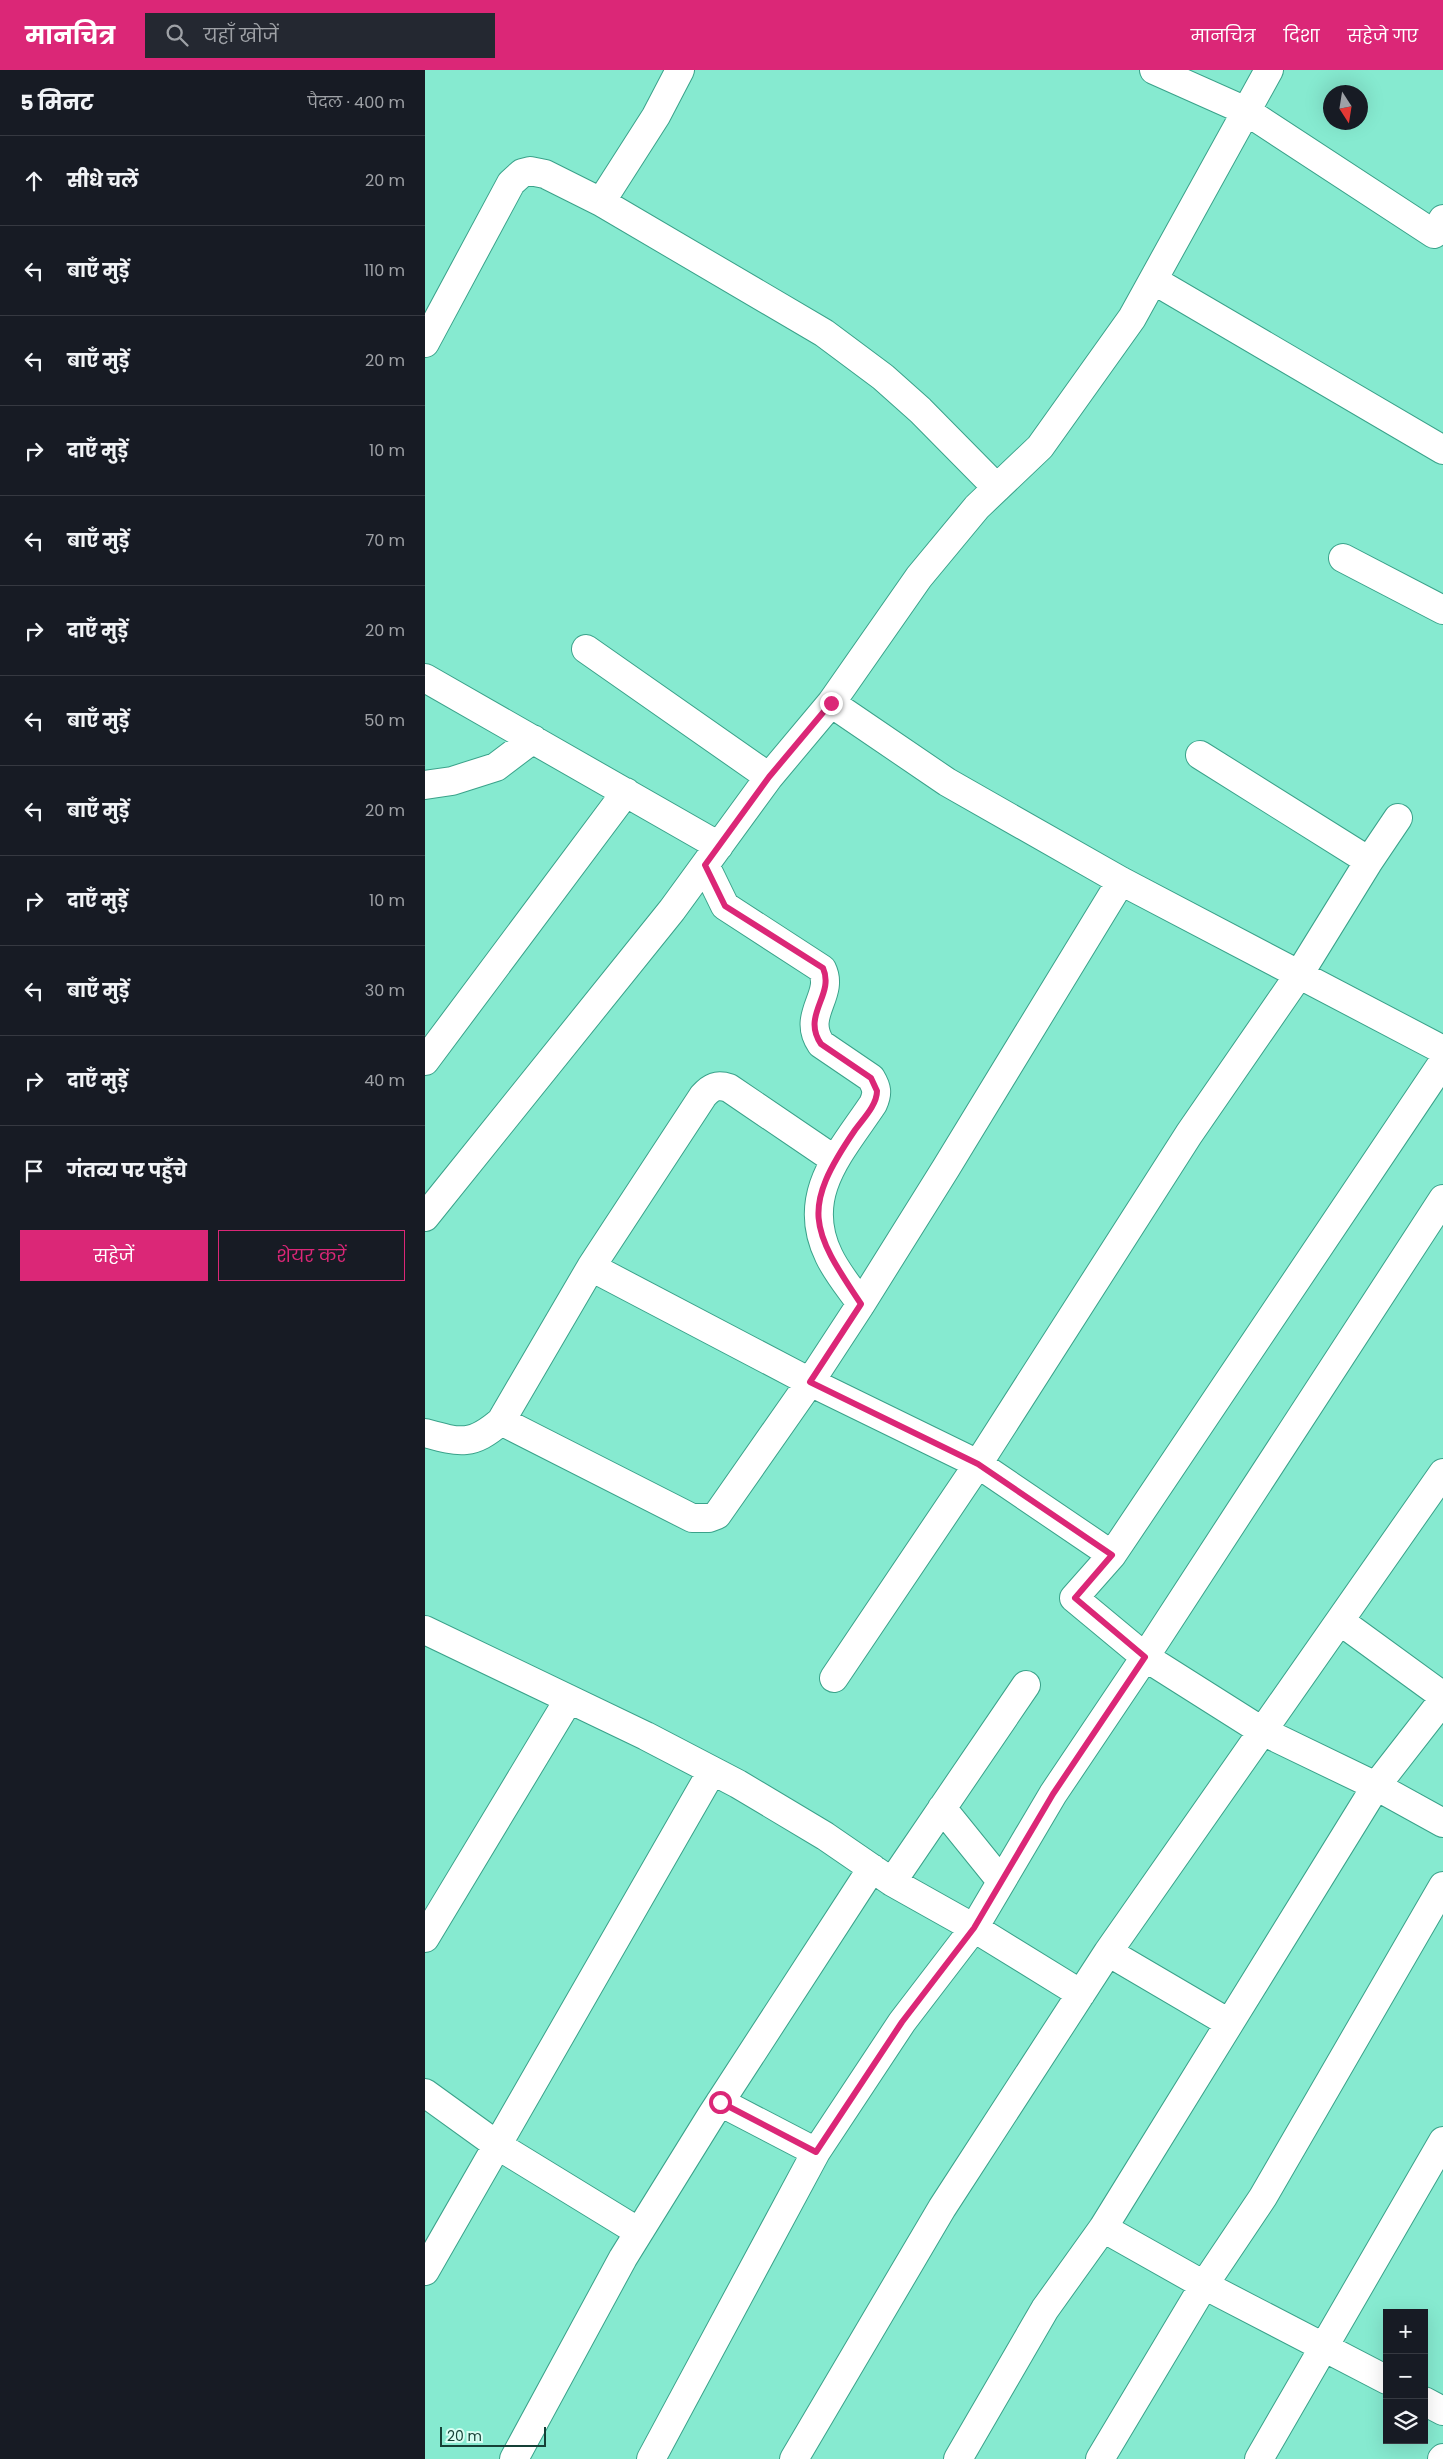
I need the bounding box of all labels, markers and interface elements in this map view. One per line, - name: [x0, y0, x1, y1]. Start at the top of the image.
- search box: [145, 13, 495, 58]
- text: मानचित्र: [25, 19, 115, 52]
- icon: search: [163, 21, 191, 49]
- text: यहाँ खोजें: [203, 22, 279, 49]
- text: मानचित्र: [1191, 23, 1255, 48]
- text: दिशा: [1283, 23, 1320, 48]
- text: सहेजे गए: [1348, 23, 1418, 48]
- north arrow: [1323, 85, 1368, 130]
- text: 5 मिनट: [20, 88, 93, 117]
- text: पैदल · 400 m: [307, 91, 405, 114]
- icon: ahead: [20, 167, 48, 195]
- text: सीधे चलें: [67, 167, 138, 194]
- text: 20 m: [365, 169, 405, 192]
- icon: left: [20, 257, 48, 285]
- text: बाएँ मुड़ें: [67, 257, 129, 284]
- text: 110 m: [364, 259, 405, 282]
- icon: left: [20, 347, 48, 375]
- text: बाएँ मुड़ें: [67, 347, 129, 374]
- text: 20 m: [365, 349, 405, 372]
- icon: right: [20, 437, 48, 465]
- text: दाएँ मुड़ें: [67, 437, 128, 464]
- text: 10 m: [369, 439, 405, 462]
- icon: left: [20, 527, 48, 555]
- text: बाएँ मुड़ें: [67, 527, 129, 554]
- text: 70 m: [365, 529, 405, 552]
- icon: right: [20, 617, 48, 645]
- text: दाएँ मुड़ें: [67, 617, 128, 644]
- text: 20 m: [365, 619, 405, 642]
- route end: [820, 692, 843, 715]
- icon: left: [20, 707, 48, 735]
- text: बाएँ मुड़ें: [67, 707, 129, 734]
- text: 50 m: [364, 709, 405, 732]
- icon: left: [20, 797, 48, 825]
- text: बाएँ मुड़ें: [67, 797, 129, 824]
- text: 20 m: [365, 799, 405, 822]
- icon: right: [20, 887, 48, 915]
- text: दाएँ मुड़ें: [67, 887, 128, 914]
- text: 10 m: [369, 889, 405, 912]
- icon: left: [20, 977, 48, 1005]
- text: बाएँ मुड़ें: [67, 977, 129, 1004]
- text: 30 m: [365, 979, 405, 1002]
- icon: right: [20, 1067, 48, 1095]
- text: दाएँ मुड़ें: [67, 1067, 128, 1094]
- text: 40 m: [364, 1069, 405, 1092]
- icon: arrive: [20, 1157, 48, 1185]
- text: गंतव्य पर पहुँचे: [67, 1157, 187, 1184]
- button: सहेजें: [20, 1230, 208, 1281]
- button: शेयर करें: [218, 1230, 405, 1281]
- route start: [709, 2091, 732, 2114]
- map controls: [1383, 2309, 1428, 2444]
- button: +: [1383, 2309, 1428, 2354]
- button: −: [1383, 2354, 1428, 2399]
- button: layers: [1383, 2399, 1428, 2444]
- scale bar: [440, 2424, 546, 2447]
- text: 20 m: [447, 2426, 482, 2446]

